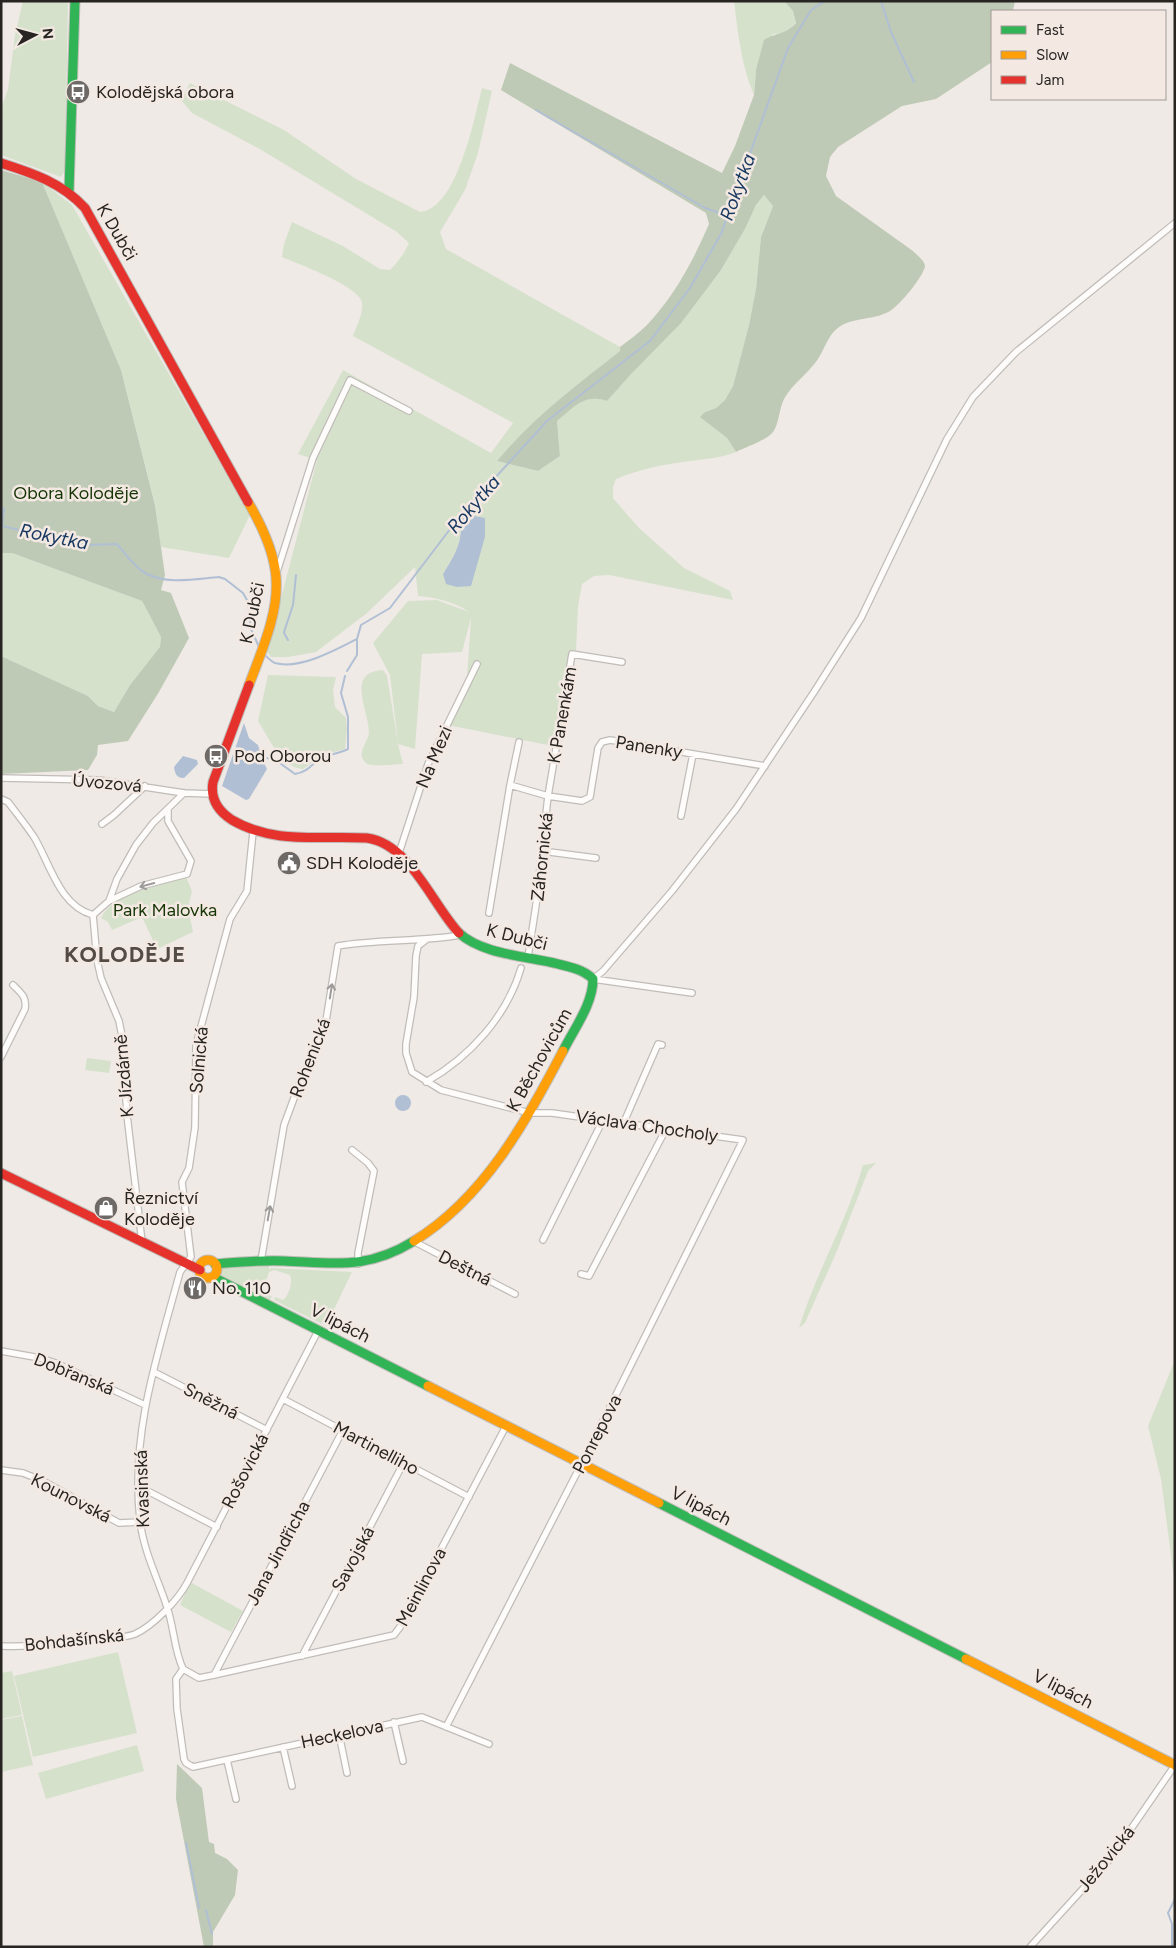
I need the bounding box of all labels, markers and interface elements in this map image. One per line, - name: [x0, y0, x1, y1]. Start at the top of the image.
- north arrow: [10, 10, 60, 60]
- legend: [991, 10, 1166, 100]
- text: Fast: [1036, 21, 1065, 39]
- text: N: [38, 27, 56, 40]
- text: Slow: [1036, 46, 1069, 64]
- text: Jam: [1036, 71, 1064, 89]
- bus stop icon: Kolodějská obora: [65, 79, 91, 105]
- place label: Kolodějská obora: [96, 81, 234, 103]
- water label: Rokytka: [715, 151, 760, 224]
- street label: K Dubči: [92, 200, 142, 264]
- water label: Rokytka: [442, 471, 505, 538]
- park label: Obora Koloděje: [13, 482, 139, 504]
- water label: Rokytka: [18, 519, 90, 554]
- street label: K Dubči: [235, 580, 269, 646]
- street label: K Panenkám: [543, 665, 581, 765]
- street label: Na Mezi: [411, 722, 457, 792]
- street label: Panenky: [614, 731, 685, 763]
- bus stop icon: Pod Oborou: [203, 743, 229, 769]
- place label: Pod Oborou: [234, 745, 331, 767]
- street label: Úvozová: [71, 769, 143, 797]
- street label: Záhornická: [526, 812, 558, 902]
- public building icon: SDH Koloděje: [276, 850, 302, 876]
- place label: SDH Koloděje: [306, 852, 418, 874]
- one-way arrow: [140, 881, 156, 890]
- park label: Park Malovka: [113, 899, 217, 921]
- street label: K Dubči: [484, 919, 550, 955]
- district label: KOLODĚJE: [64, 941, 186, 968]
- one-way arrow: [327, 983, 337, 999]
- street label: K Běchovicům: [502, 1004, 576, 1116]
- street label: Rohenická: [285, 1015, 335, 1101]
- street label: Solnická: [185, 1026, 213, 1094]
- street label: K Jízdárně: [109, 1033, 139, 1119]
- street label: Václava Chocholy: [574, 1105, 720, 1147]
- place label: Řeznictví Koloděje: [124, 1187, 199, 1230]
- shop icon: Řeznictví Koloděje: [93, 1195, 119, 1221]
- one-way arrow: [264, 1206, 274, 1222]
- street label: Deštná: [435, 1245, 495, 1291]
- restaurant icon: No. 110: [182, 1275, 208, 1301]
- place label: No. 110: [212, 1277, 271, 1299]
- street label: V lipách: [306, 1299, 374, 1347]
- street label: Dobřanská: [31, 1348, 117, 1400]
- street label: Sněžná: [180, 1378, 242, 1424]
- street label: Ponrepova: [568, 1391, 626, 1477]
- street label: Martinelliho: [329, 1416, 423, 1480]
- street label: Rošovická: [217, 1430, 273, 1512]
- street label: Kvasinská: [130, 1450, 154, 1528]
- street label: Kounovská: [27, 1468, 115, 1528]
- street label: V lipách: [667, 1482, 735, 1530]
- street label: Jana Jindřicha: [241, 1497, 315, 1609]
- street label: Savojská: [327, 1523, 379, 1595]
- street label: Meinlinova: [391, 1544, 451, 1630]
- street label: Bohdašínská: [23, 1624, 125, 1656]
- street label: V lipách: [1029, 1665, 1097, 1713]
- street label: Heckelova: [299, 1715, 385, 1753]
- street label: Ježovická: [1073, 1821, 1139, 1897]

